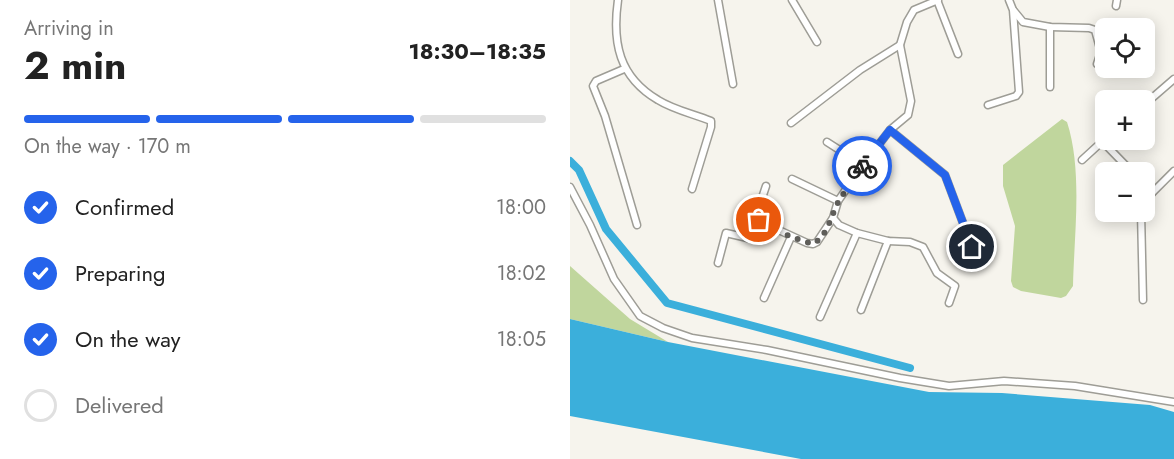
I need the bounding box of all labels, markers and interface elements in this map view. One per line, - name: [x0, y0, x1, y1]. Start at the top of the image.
- text: Arriving in: [24, 14, 114, 43]
- map controls: [1095, 18, 1155, 222]
- button: locate: [1095, 18, 1155, 78]
- text: 18:30–18:35: [409, 35, 546, 67]
- text: 2 min: [24, 37, 126, 94]
- button: +: [1095, 90, 1155, 150]
- text: On the way · 170 m: [24, 132, 191, 161]
- courier: [832, 136, 892, 196]
- icon: bike: [846, 150, 879, 183]
- button: −: [1095, 162, 1155, 222]
- icon: check: [24, 191, 57, 224]
- text: Confirmed: [75, 191, 174, 223]
- text: 18:00: [496, 193, 546, 222]
- pin: [733, 194, 784, 245]
- icon: bag: [742, 203, 775, 236]
- pin: [946, 221, 997, 272]
- icon: home: [955, 230, 988, 263]
- icon: check: [24, 257, 57, 290]
- text: Preparing: [75, 257, 166, 289]
- text: 18:02: [497, 259, 546, 288]
- icon: check: [24, 323, 57, 356]
- text: On the way: [75, 323, 180, 355]
- text: 18:05: [497, 325, 546, 354]
- text: Delivered: [75, 389, 164, 421]

